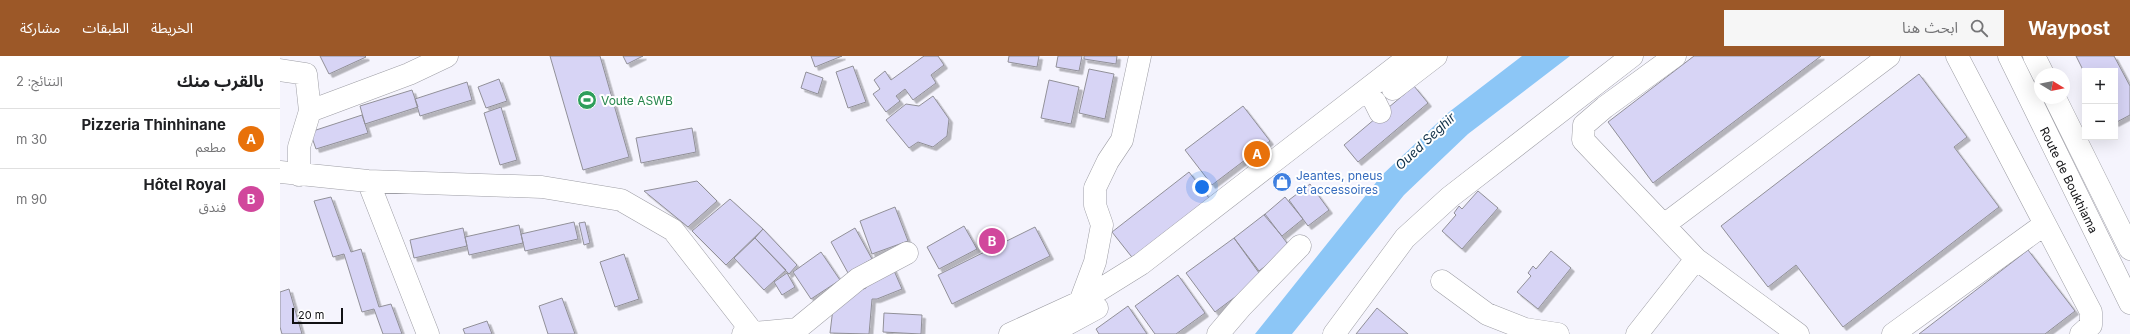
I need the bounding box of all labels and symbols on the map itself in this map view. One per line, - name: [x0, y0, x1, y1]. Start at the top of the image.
- north arrow: [2034, 68, 2070, 104]
- sports icon: Voute ASWB: [576, 89, 598, 111]
- place label: Voute ASWB: [601, 93, 673, 108]
- water label: Oued Seghir: [1392, 108, 1459, 173]
- street label: Route de Boukhiama: [2037, 124, 2101, 236]
- pin: A: [1244, 139, 1270, 169]
- place label: Jeantes, pneus et accessoires: [1296, 168, 1383, 197]
- shop icon: Jeantes, pneus et accessoires: [1271, 171, 1293, 193]
- your location: [1192, 177, 1212, 197]
- pin: B: [979, 226, 1005, 256]
- scale bar: [292, 306, 343, 325]

